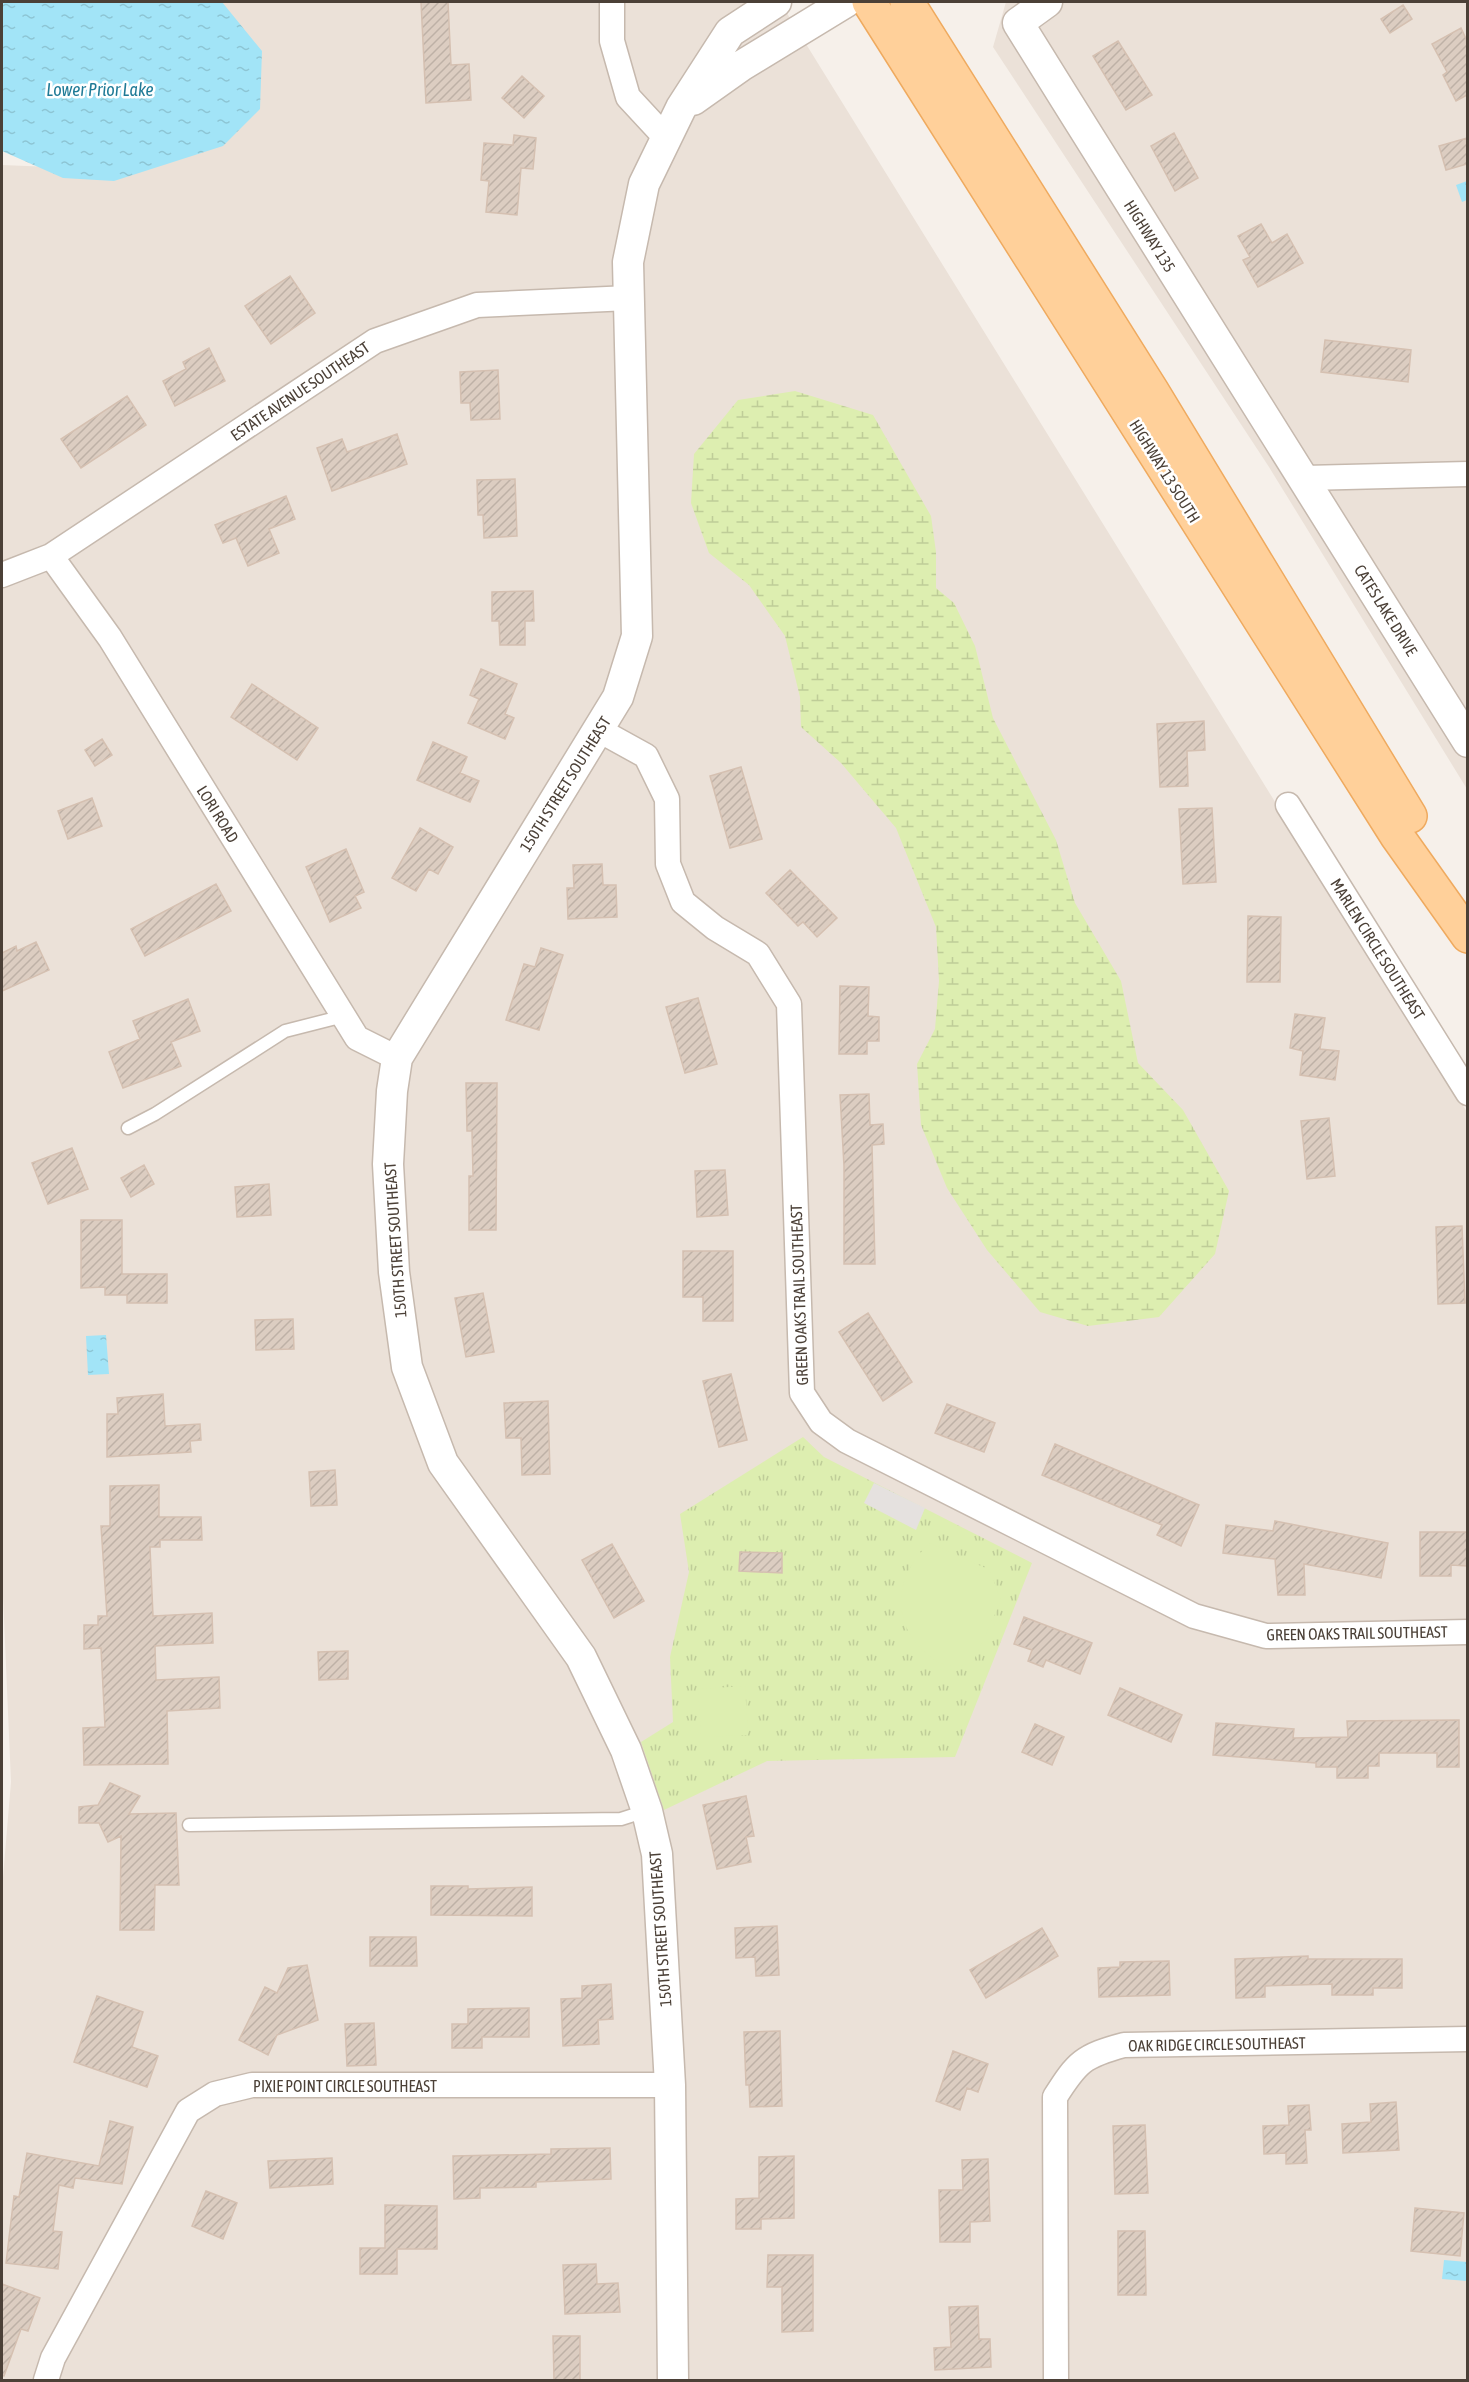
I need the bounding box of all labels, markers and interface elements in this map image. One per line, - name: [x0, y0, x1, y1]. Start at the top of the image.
- water label: Lower Prior Lake: [46, 79, 154, 100]
- street label: HIGHWAY 135: [1121, 197, 1179, 275]
- street label: ESTATE AVENUE SOUTHEAST: [227, 338, 373, 444]
- street label: HIGHWAY 13 SOUTH: [1126, 416, 1204, 526]
- street label: CATES LAKE DRIVE: [1351, 561, 1421, 659]
- street label: 150TH STREET SOUTHEAST: [516, 713, 614, 855]
- street label: LORI ROAD: [194, 782, 242, 846]
- street label: MARLEN CIRCLE SOUTHEAST: [1327, 875, 1429, 1023]
- street label: 150TH STREET SOUTHEAST: [381, 1162, 409, 1318]
- street label: GREEN OAKS TRAIL SOUTHEAST: [787, 1204, 811, 1386]
- street label: GREEN OAKS TRAIL SOUTHEAST: [1266, 1622, 1448, 1644]
- street label: 150TH STREET SOUTHEAST: [646, 1851, 674, 2007]
- street label: OAK RIDGE CIRCLE SOUTHEAST: [1128, 2033, 1306, 2055]
- street label: PIXIE POINT CIRCLE SOUTHEAST: [253, 2077, 437, 2095]

